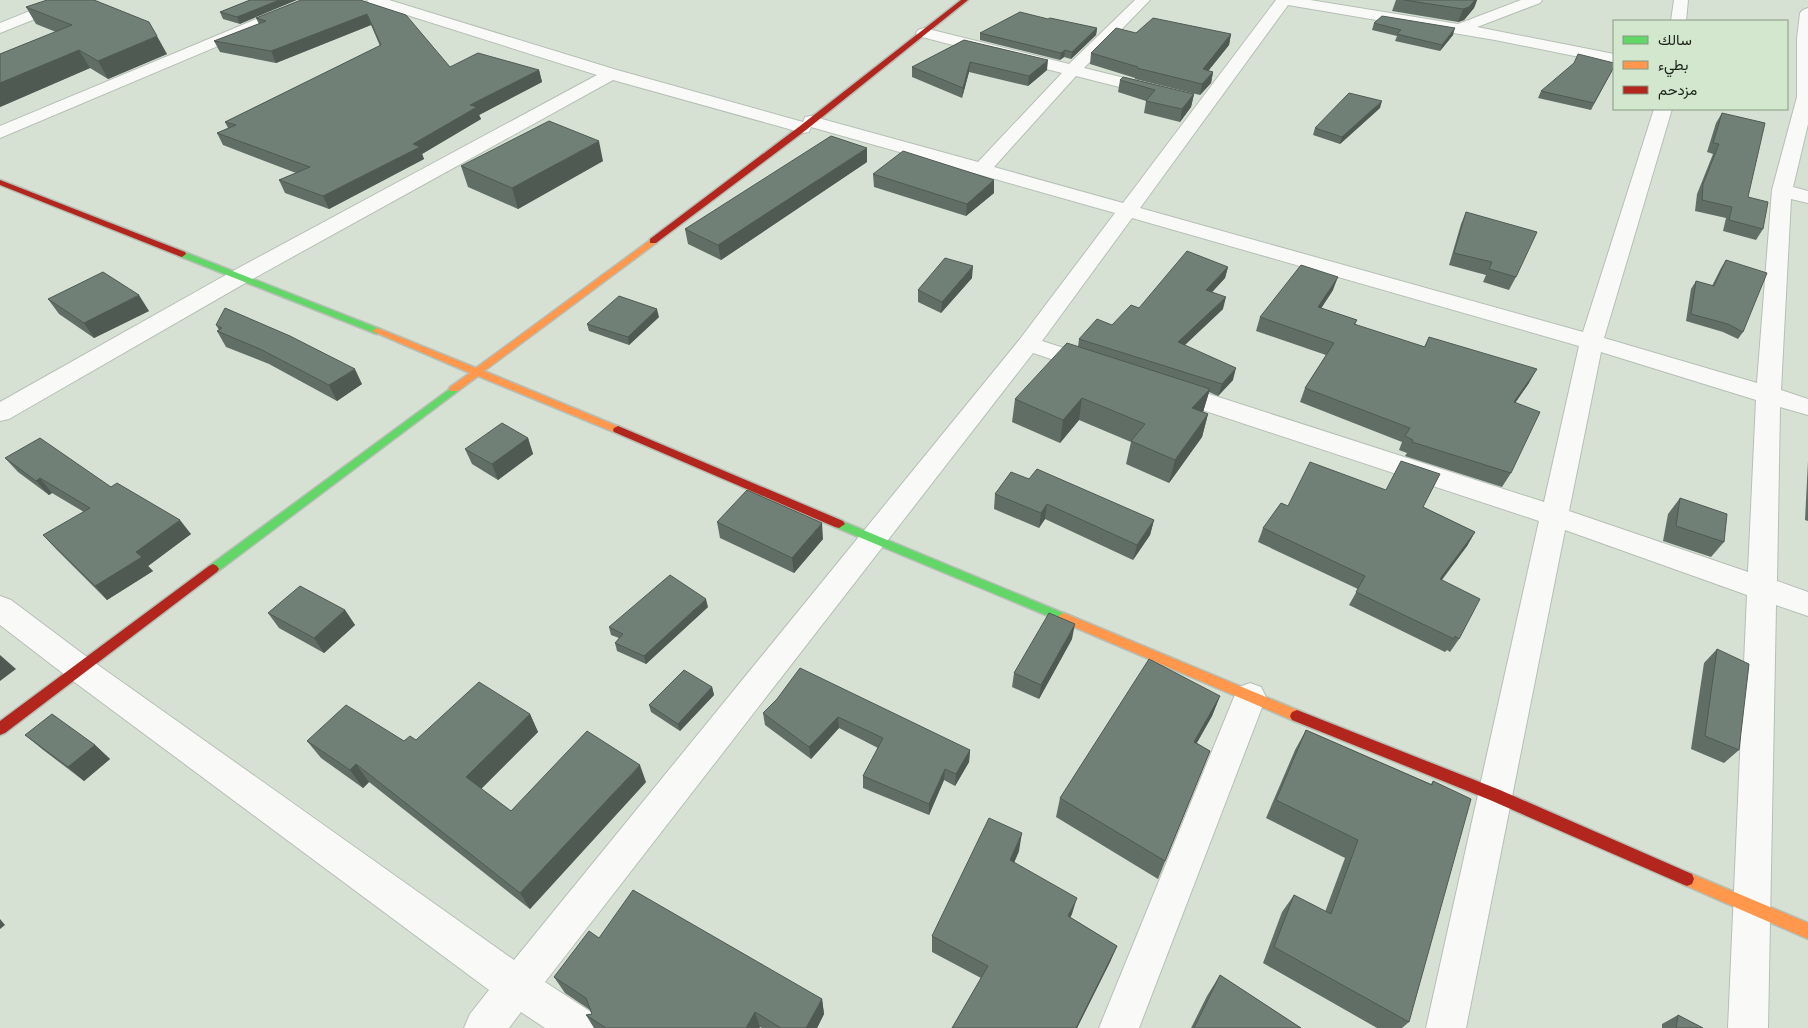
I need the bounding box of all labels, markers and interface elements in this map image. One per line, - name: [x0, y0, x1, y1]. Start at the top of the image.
- legend: [1613, 20, 1788, 110]
- text: سالك: [1658, 29, 1692, 49]
- text: بطيء: [1658, 54, 1688, 78]
- text: مزدحم: [1658, 79, 1697, 100]

